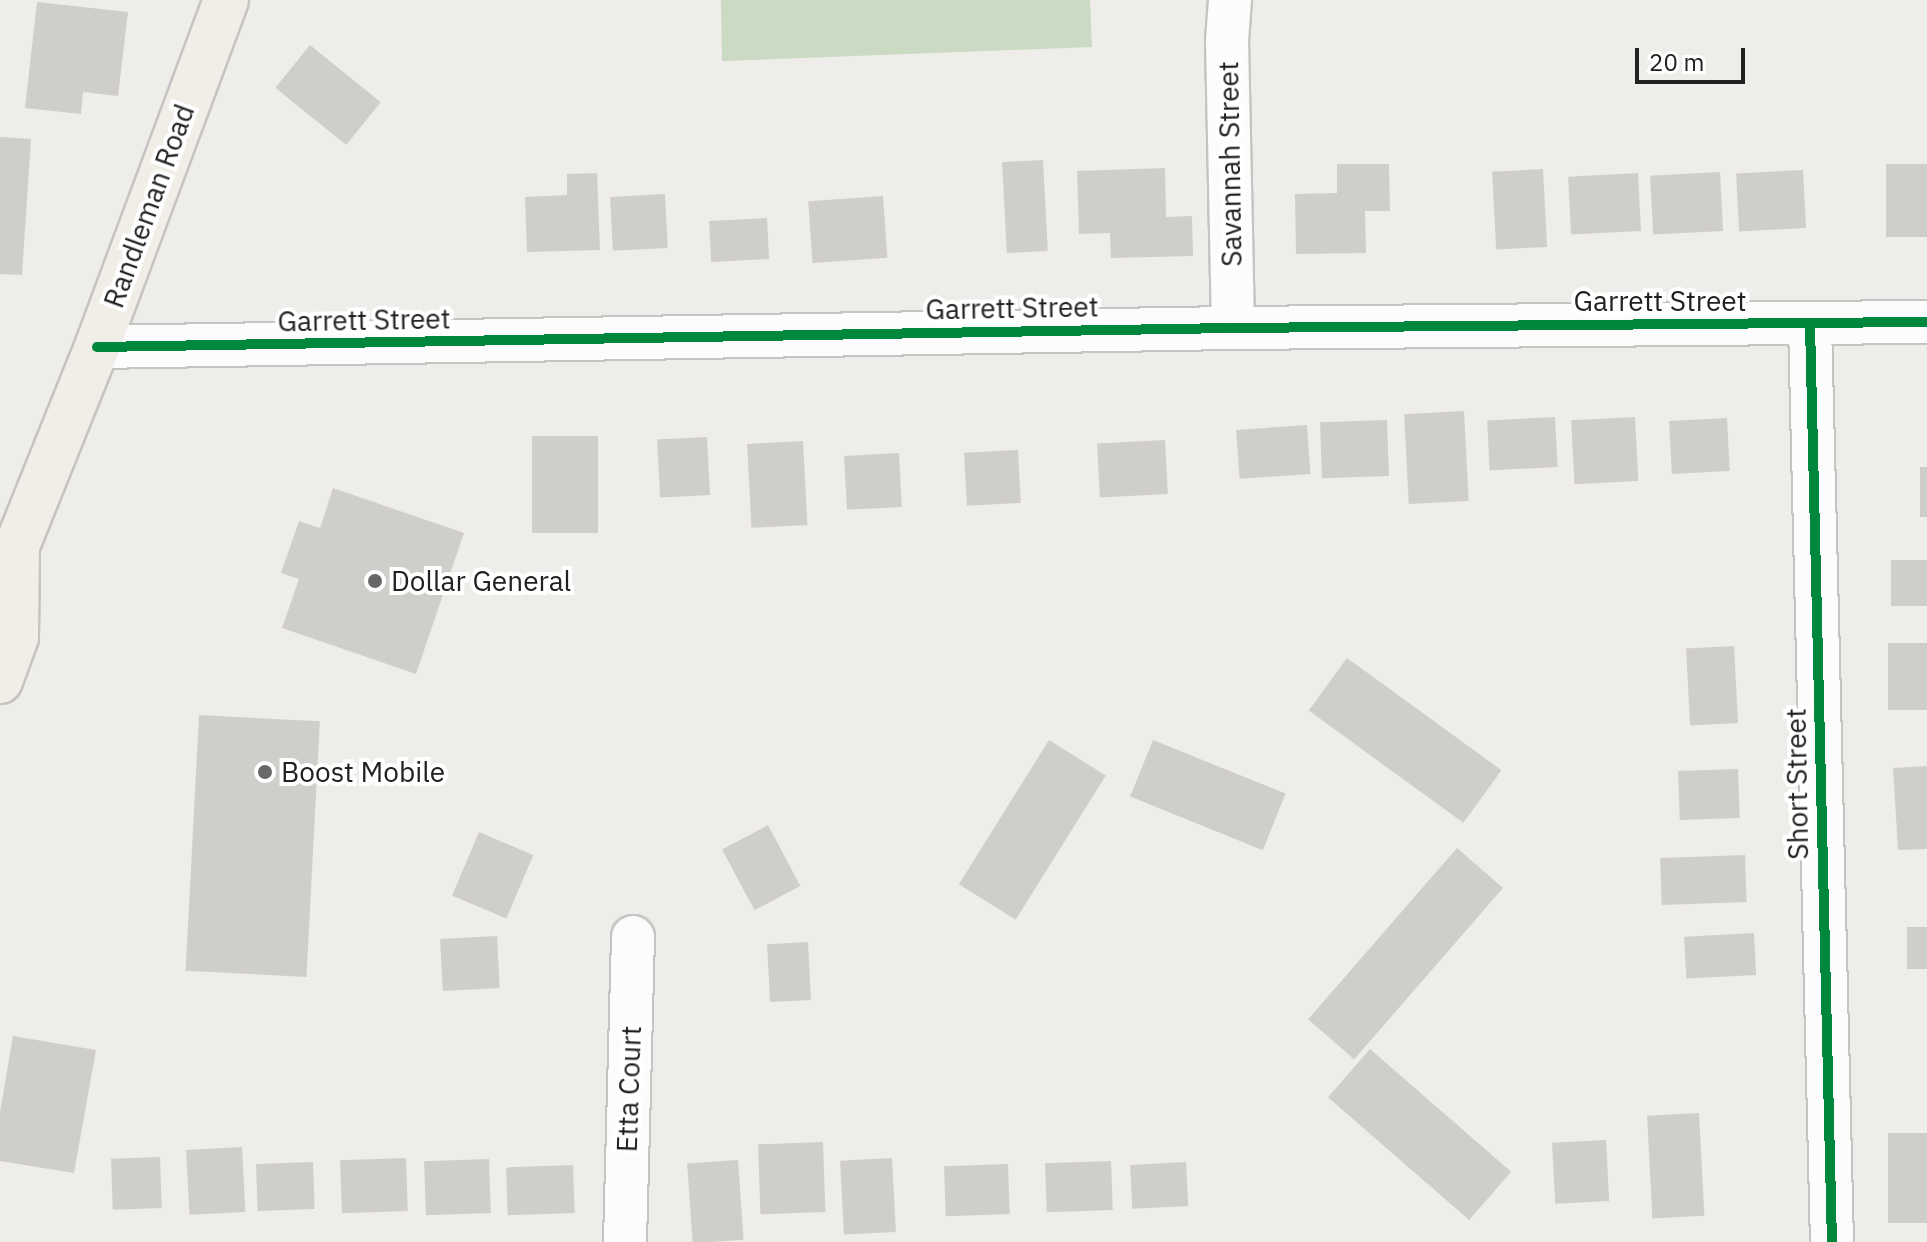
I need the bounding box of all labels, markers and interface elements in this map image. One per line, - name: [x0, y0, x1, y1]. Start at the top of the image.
- scale bar: [1639, 32, 1749, 82]
- text: 20 m: [1649, 46, 1704, 78]
- street label: Savannah Street: [1211, 61, 1249, 267]
- street label: Randleman Road: [97, 100, 201, 312]
- street label: Garrett Street: [1573, 284, 1747, 318]
- street label: Garrett Street: [925, 290, 1099, 326]
- street label: Garrett Street: [277, 302, 451, 338]
- place label: Dollar General: [391, 564, 571, 598]
- marker: Dollar General: [366, 572, 384, 590]
- street label: Short Street: [1779, 708, 1815, 860]
- place label: Boost Mobile: [281, 755, 445, 789]
- marker: Boost Mobile: [256, 763, 274, 781]
- street label: Etta Court: [610, 1025, 648, 1153]

